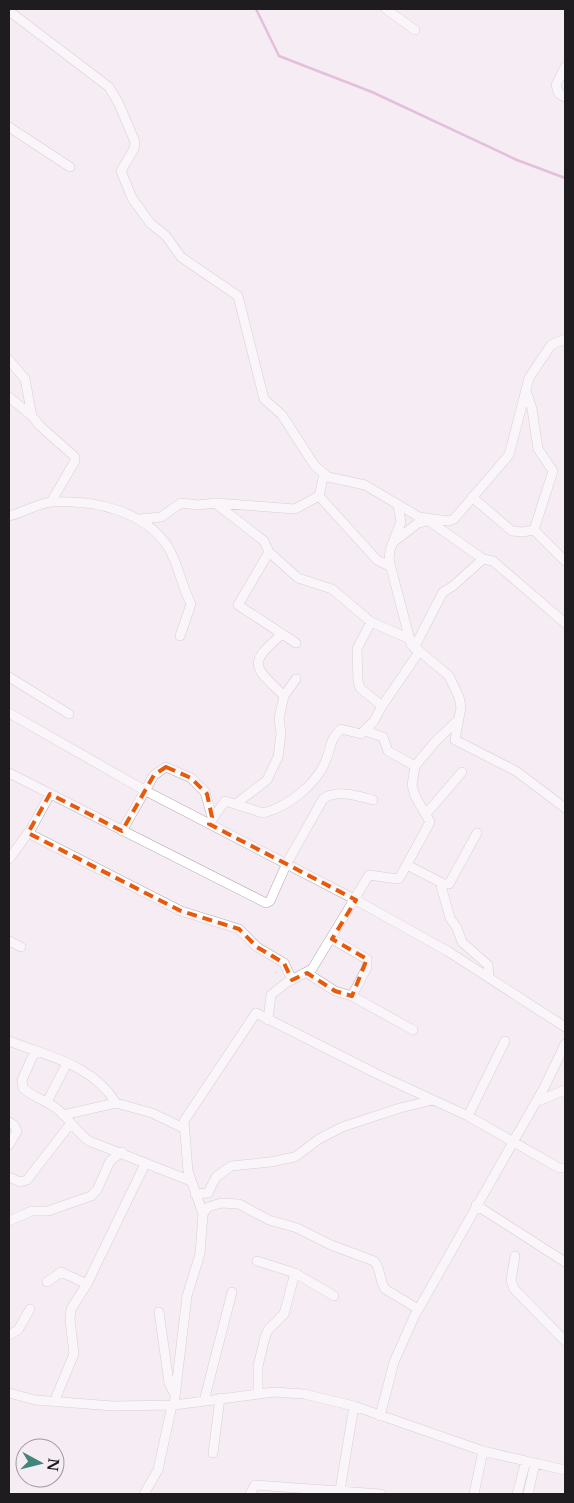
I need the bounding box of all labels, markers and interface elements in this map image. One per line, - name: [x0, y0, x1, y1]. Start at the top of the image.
- north arrow: [15, 1438, 65, 1488]
- text: N: [43, 1457, 63, 1472]

